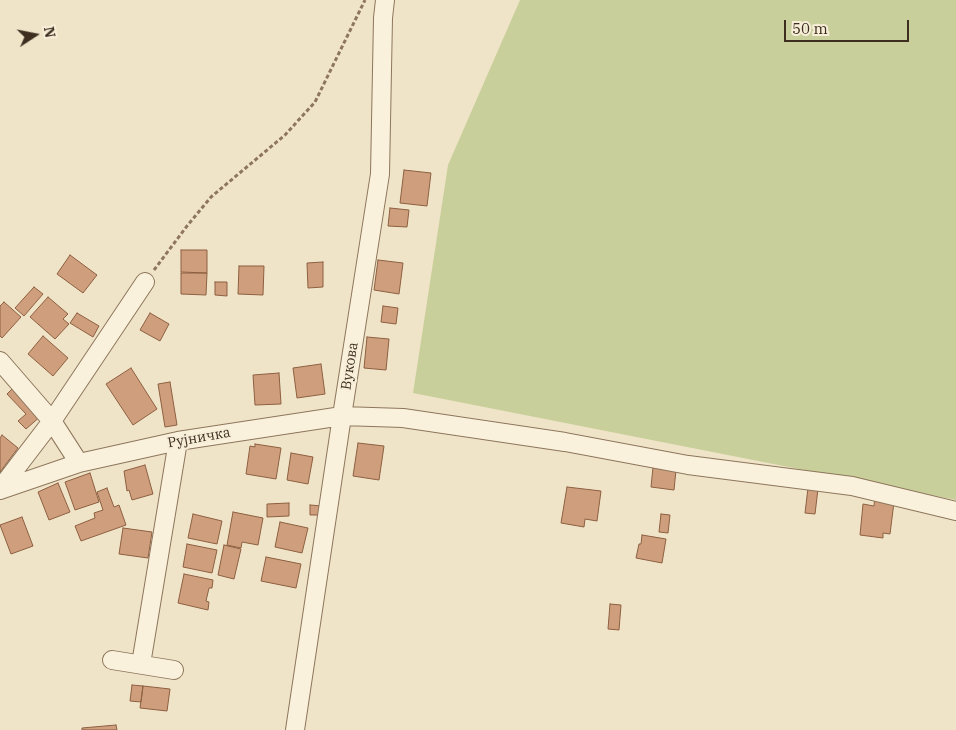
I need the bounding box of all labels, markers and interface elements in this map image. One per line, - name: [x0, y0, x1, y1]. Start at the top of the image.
- north arrow: [10, 10, 60, 60]
- scale bar: [786, 10, 911, 42]
- text: 50 m: [792, 19, 828, 38]
- text: N: [40, 25, 60, 39]
- street label: Вукова: [338, 341, 362, 391]
- street label: Рујничка: [166, 424, 232, 452]

